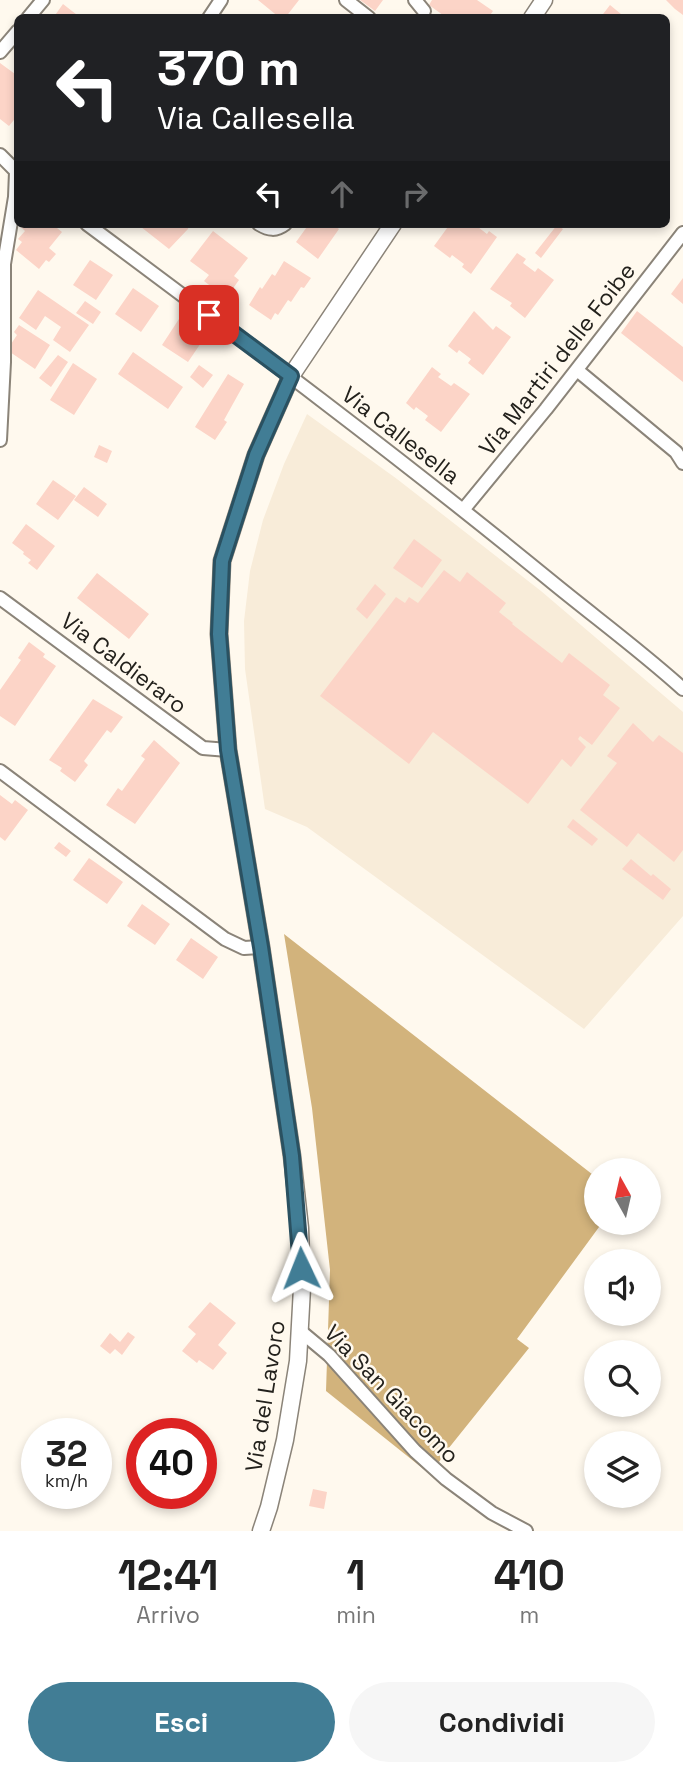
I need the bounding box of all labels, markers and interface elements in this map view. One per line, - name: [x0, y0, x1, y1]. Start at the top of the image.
- text: 370 m: [157, 37, 300, 99]
- icon: left: [42, 42, 133, 133]
- text: Via Callesella: [157, 98, 355, 138]
- icon: left: [250, 175, 288, 213]
- icon: ahead: [323, 175, 361, 213]
- icon: right: [396, 175, 434, 213]
- street label: Via Martiri delle Foibe: [472, 256, 642, 462]
- pin: [179, 285, 239, 345]
- icon: arrive: [190, 296, 228, 334]
- street label: Via Callesella: [336, 379, 466, 491]
- street label: Via Caldieraro: [55, 606, 193, 720]
- north arrow: [584, 1158, 662, 1236]
- map controls: [584, 1158, 661, 1508]
- position arrow: [264, 1231, 338, 1305]
- button: sound: [584, 1249, 661, 1326]
- street label: Via del Lavoro: [238, 1318, 292, 1474]
- street label: Via San Giacomo: [318, 1318, 466, 1470]
- button: search: [584, 1340, 661, 1417]
- speed limit sign: 40: [126, 1418, 217, 1509]
- button: layers: [584, 1431, 661, 1508]
- text: 32: [45, 1432, 88, 1476]
- text: km/h: [45, 1469, 88, 1492]
- text: 12:41: [118, 1549, 218, 1602]
- text: 1: [347, 1549, 366, 1602]
- text: 410: [494, 1549, 565, 1602]
- text: Arrivo: [136, 1600, 200, 1630]
- text: min: [336, 1600, 376, 1630]
- text: m: [520, 1600, 539, 1630]
- button: Esci: [28, 1682, 335, 1762]
- button: Condividi: [349, 1682, 655, 1762]

